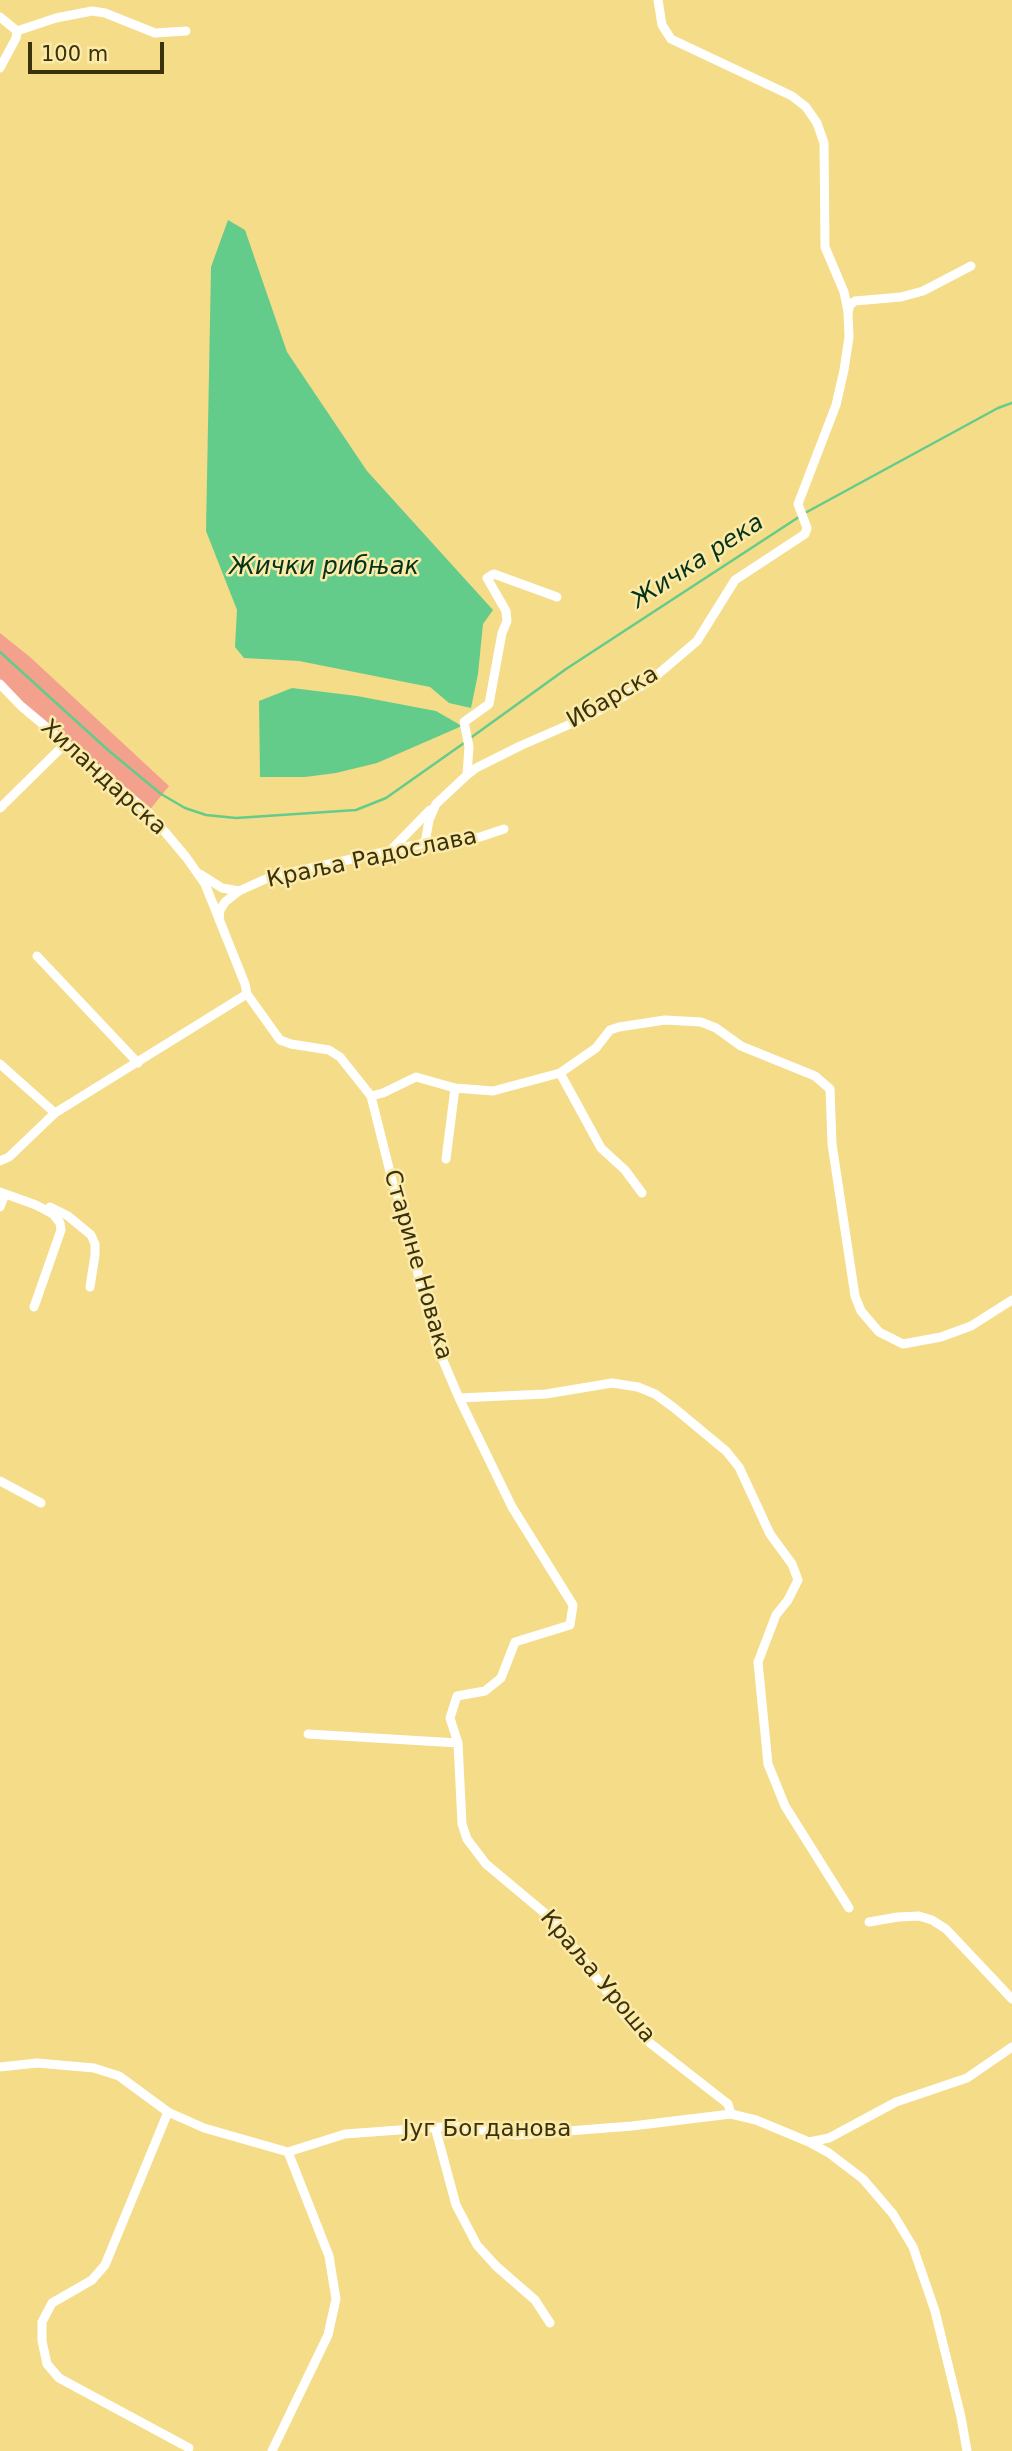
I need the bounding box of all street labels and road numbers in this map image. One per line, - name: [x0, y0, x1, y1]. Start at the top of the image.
- street label: Ибарска: [562, 661, 664, 735]
- street label: Хиландарска: [34, 714, 172, 842]
- street label: Краља Радослава: [264, 823, 480, 895]
- street label: Старине Новака: [377, 1167, 457, 1363]
- street label: Краља Уроша: [533, 1905, 661, 2049]
- street label: Југ Богданова: [403, 2116, 571, 2144]

